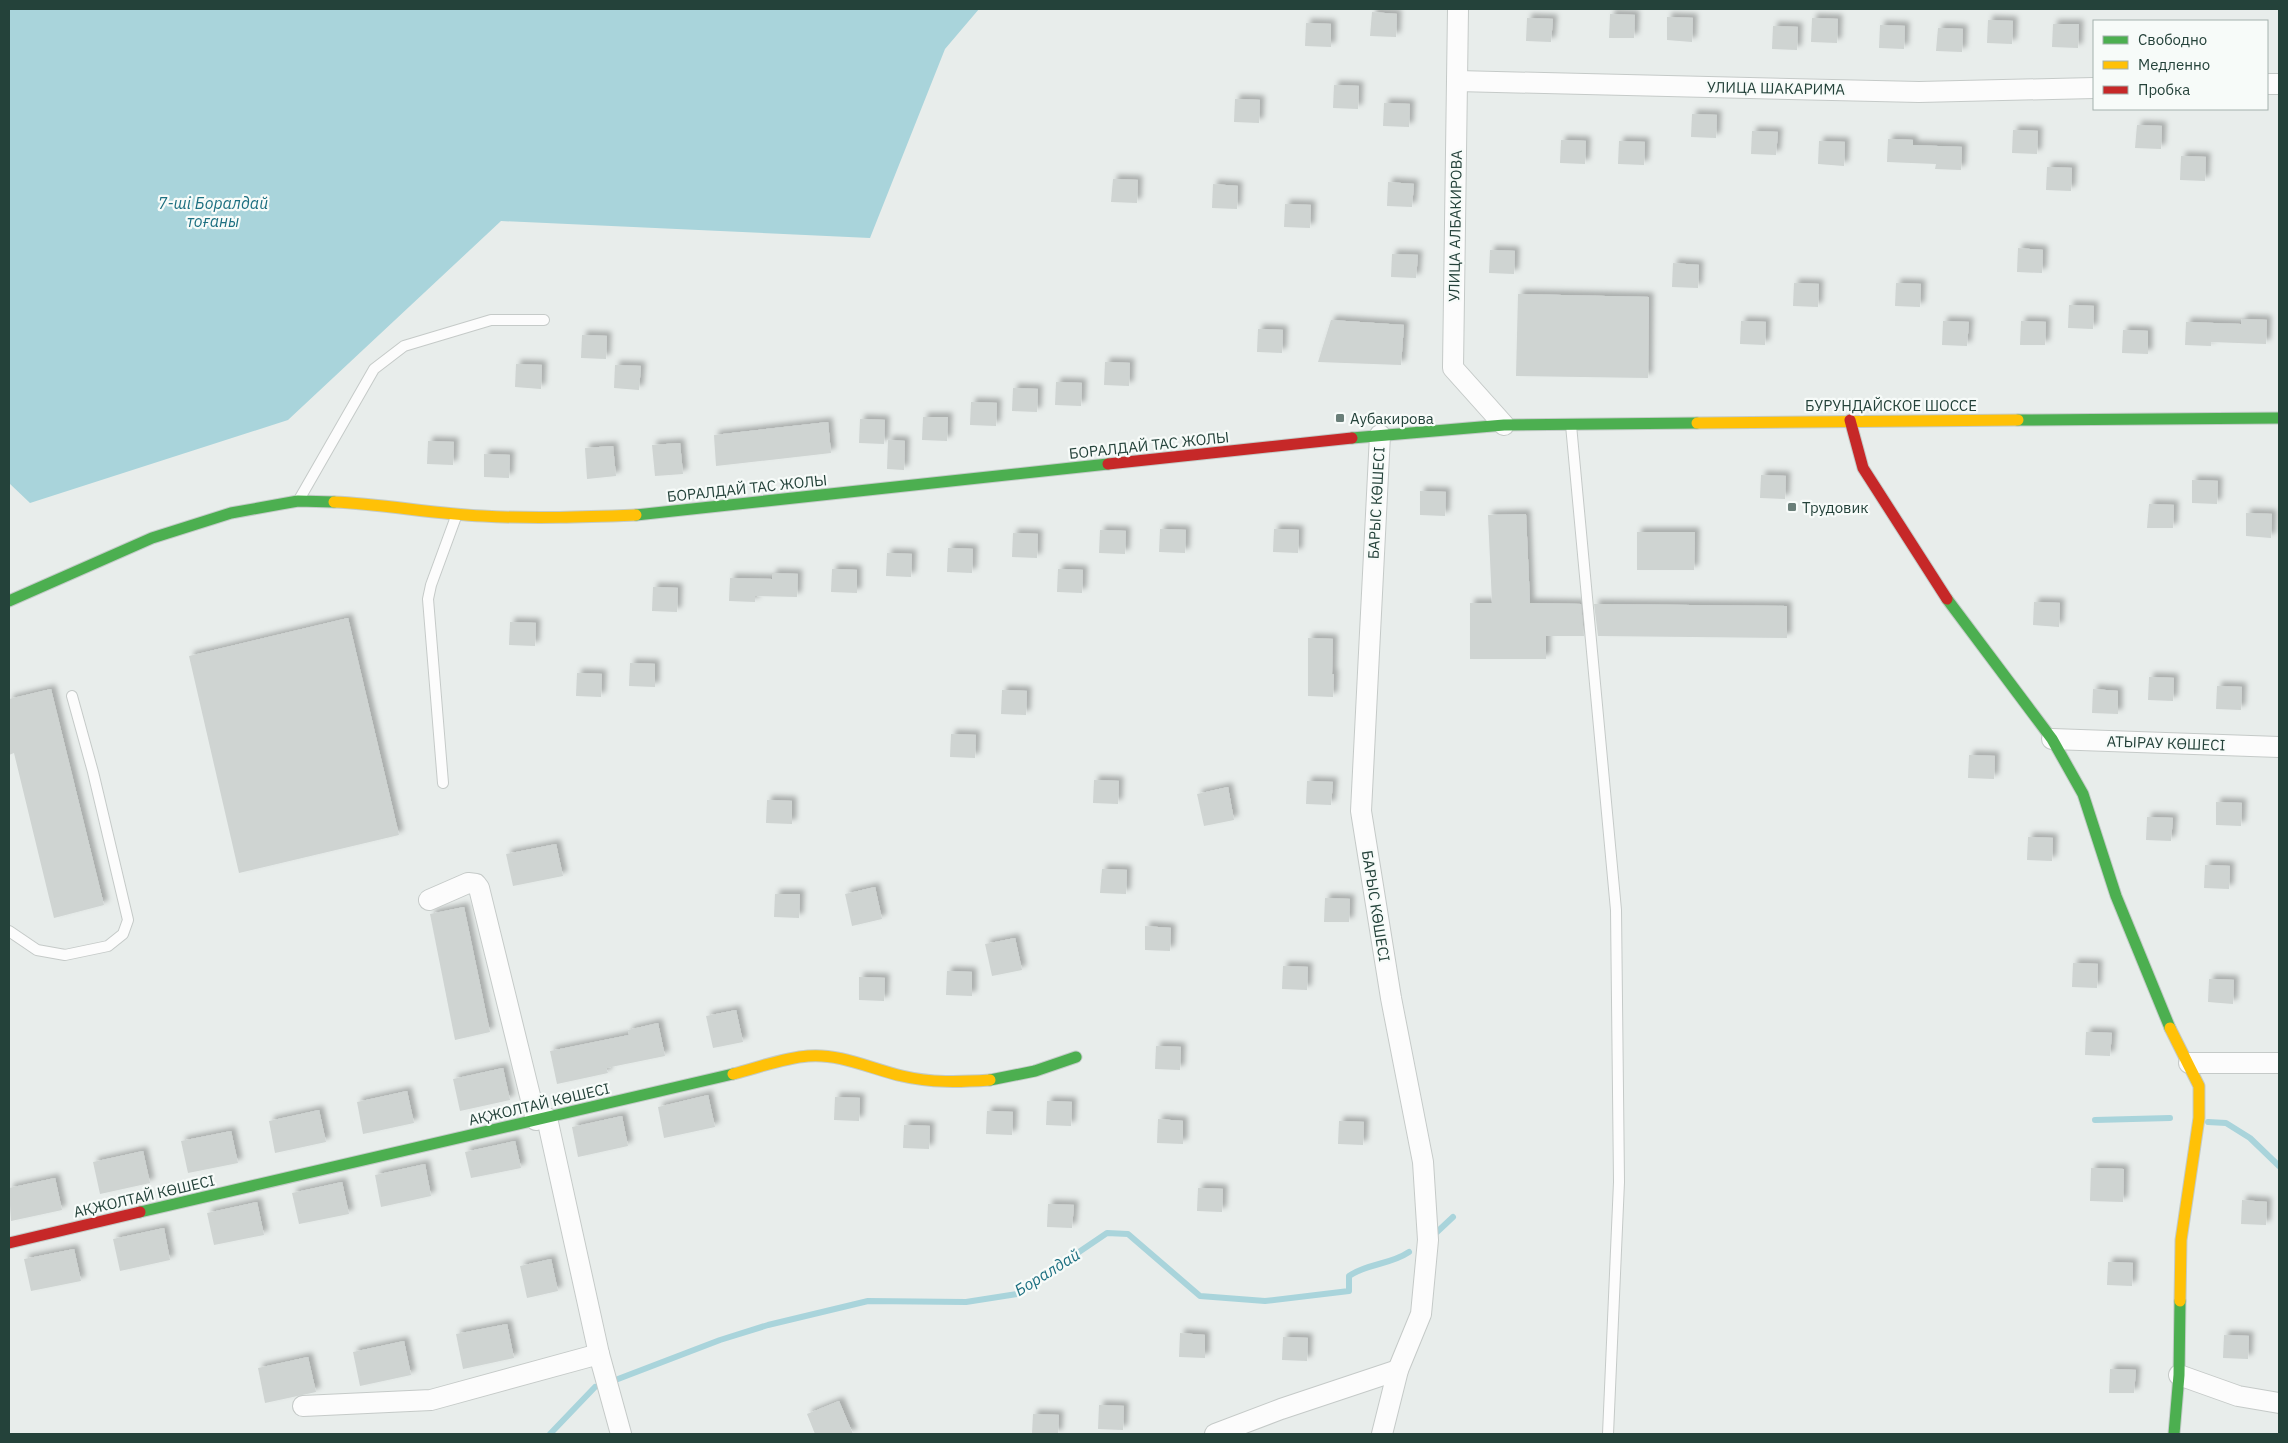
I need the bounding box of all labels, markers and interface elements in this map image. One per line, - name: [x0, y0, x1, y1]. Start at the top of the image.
- legend: [2093, 20, 2268, 110]
- text: Свободно: [2138, 30, 2207, 49]
- text: Медленно: [2138, 55, 2210, 74]
- street label: УЛИЦА ШАКАРИМА: [1707, 77, 1846, 99]
- text: Пробка: [2138, 80, 2190, 99]
- street label: УЛИЦА АЛБАКИРОВА: [1444, 150, 1466, 302]
- water label: 7-ші Боралдай тоғаны: [158, 193, 268, 231]
- street label: БУРУНДАЙСКОЕ ШОССЕ: [1805, 396, 1977, 415]
- place label: Аубакирова: [1350, 409, 1434, 428]
- marker: Аубакирова: [1334, 412, 1346, 424]
- street label: БОРАЛДАЙ ТАС ЖОЛЫ: [1068, 427, 1230, 463]
- street label: БАРЫС КӨШЕСІ: [1364, 446, 1388, 560]
- street label: БОРАЛДАЙ ТАС ЖОЛЫ: [666, 470, 828, 506]
- place label: Трудовик: [1802, 498, 1869, 517]
- marker: Трудовик: [1786, 501, 1798, 513]
- street label: АТЫРАУ КӨШЕСІ: [2106, 731, 2226, 755]
- street label: БАРЫС КӨШЕСІ: [1358, 849, 1394, 963]
- street label: АҚЖОЛТАЙ КӨШЕСІ: [467, 1078, 611, 1130]
- street label: АҚЖОЛТАЙ КӨШЕСІ: [72, 1170, 216, 1222]
- water label: Боралдай: [1011, 1244, 1083, 1300]

